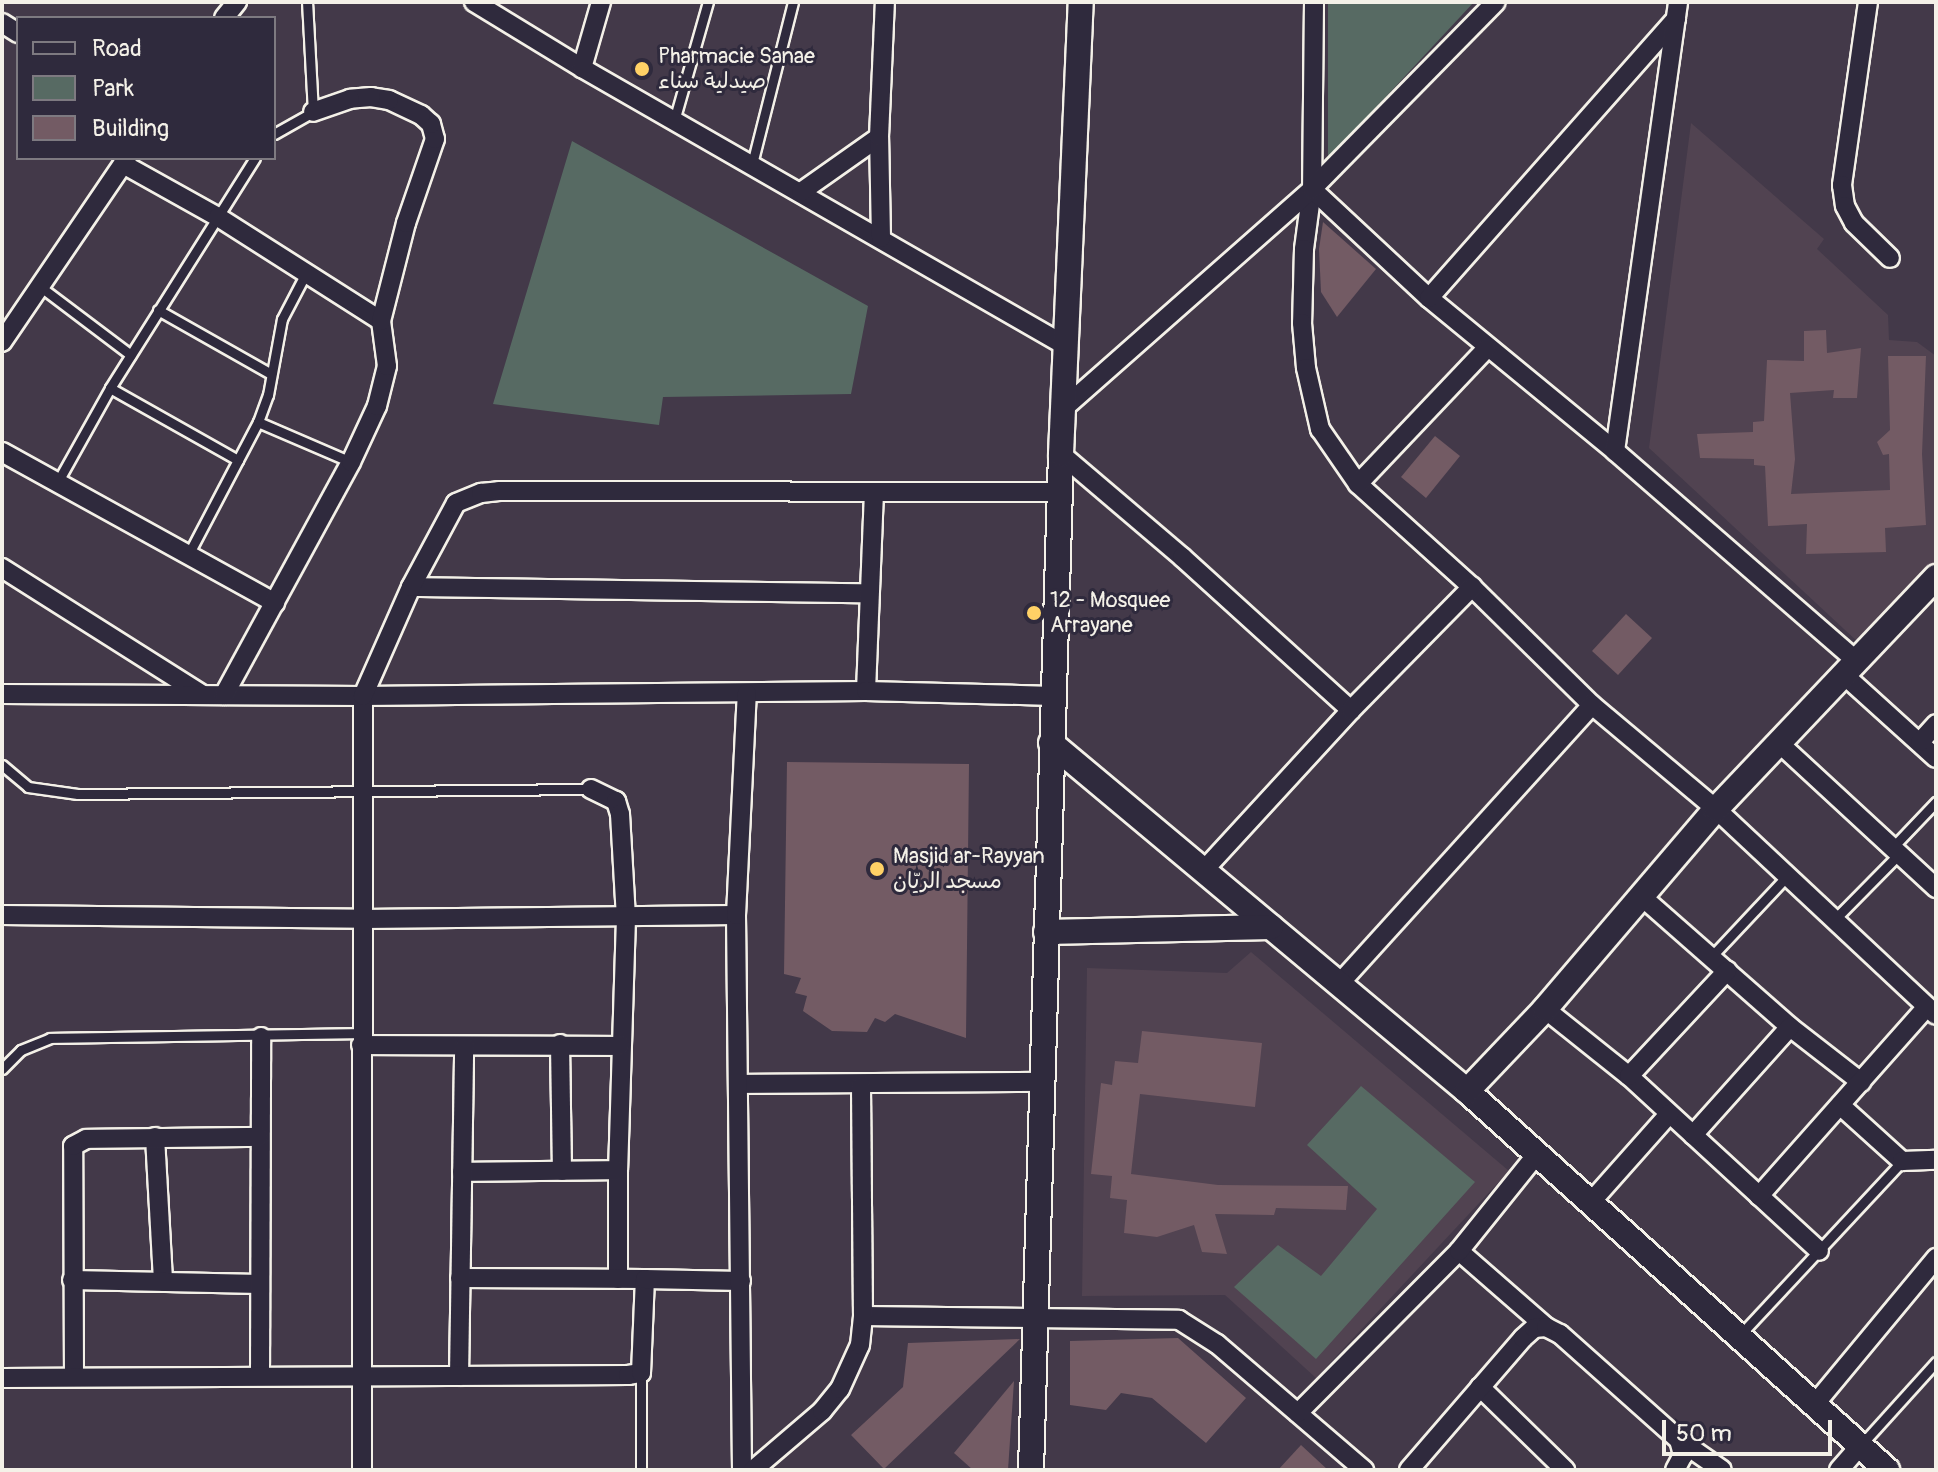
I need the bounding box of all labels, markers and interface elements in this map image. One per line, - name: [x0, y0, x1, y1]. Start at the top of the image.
- legend: [16, 16, 276, 160]
- text: Road: [92, 34, 142, 63]
- place label: Pharmacie Sanae صيدلية سناء: [658, 43, 815, 94]
- marker: Pharmacie Sanae صيدلية سناء: [633, 60, 651, 78]
- text: Park: [92, 74, 134, 103]
- text: Building: [92, 114, 169, 143]
- place label: 12 - Mosquee Arrayane: [1050, 587, 1170, 638]
- marker: 12 - Mosquee Arrayane: [1025, 604, 1043, 622]
- place label: Masjid ar-Rayyan مسجد الريّان: [893, 843, 1045, 894]
- marker: Masjid ar-Rayyan مسجد الريّان: [868, 860, 886, 878]
- scale bar: [1666, 1404, 1836, 1454]
- text: 50 m: [1676, 1419, 1732, 1448]

